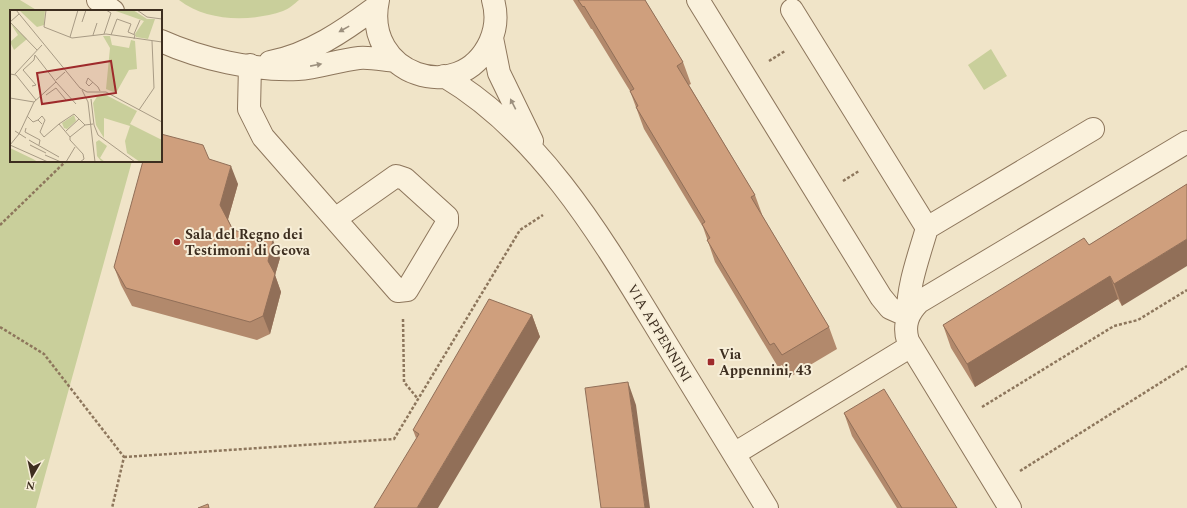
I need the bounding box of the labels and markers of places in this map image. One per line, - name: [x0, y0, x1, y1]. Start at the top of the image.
- place label: Sala del Regno dei Testimoni di Geova: [185, 224, 311, 261]
- marker: Sala del Regno dei Testimoni di Geova: [172, 237, 182, 247]
- place label: Via Appennini, 43: [719, 344, 812, 381]
- marker: Via Appennini, 43: [706, 357, 716, 367]

